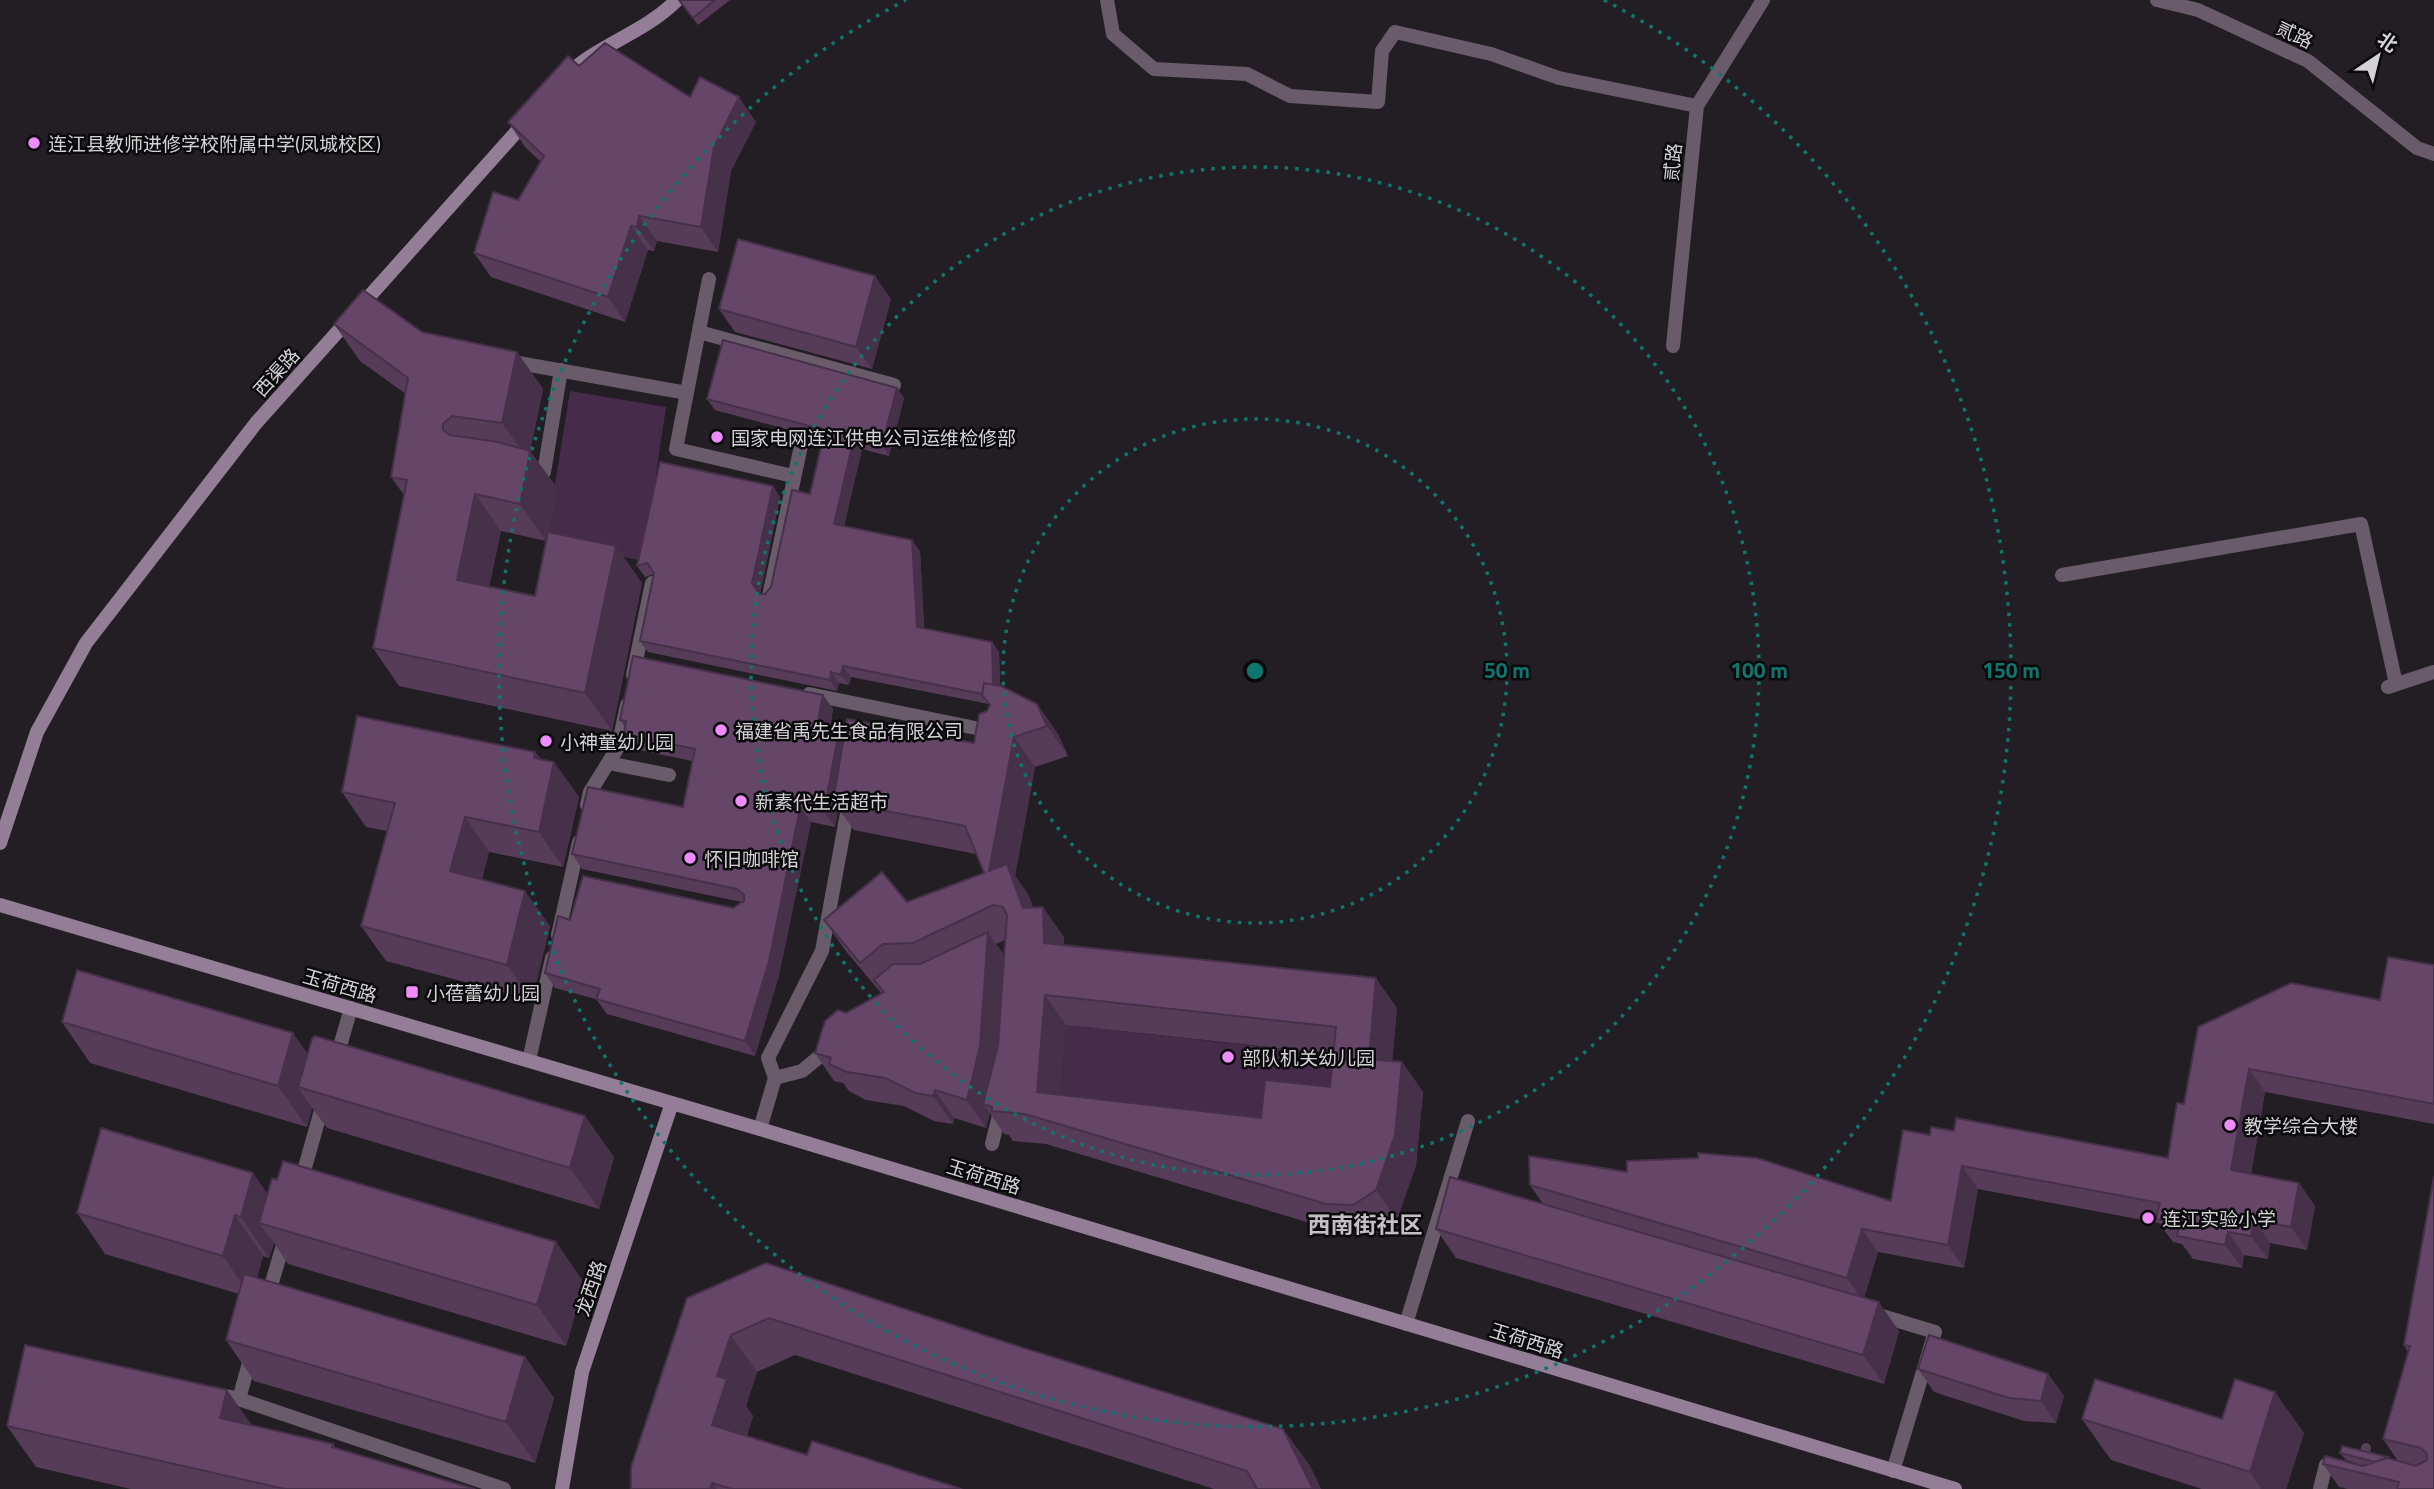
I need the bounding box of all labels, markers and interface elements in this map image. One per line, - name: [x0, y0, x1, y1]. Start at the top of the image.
- street label: 贰路: [2272, 13, 2318, 55]
- north arrow: [2343, 21, 2413, 91]
- text: 北: [2372, 24, 2404, 59]
- place label: 连江县教师进修学校附属中学(凤城校区): [48, 129, 381, 158]
- marker: 连江县教师进修学校附属中学(凤城校区): [26, 135, 42, 151]
- street label: 贰路: [1656, 142, 1688, 182]
- street label: 西渠路: [246, 341, 306, 403]
- place label: 国家电网连江供电公司运维检修部: [731, 423, 1016, 452]
- marker: 国家电网连江供电公司运维检修部: [709, 429, 725, 445]
- text: 50 m: [1484, 654, 1530, 686]
- text: 100 m: [1730, 654, 1788, 686]
- text: 150 m: [1982, 654, 2040, 686]
- centre of rings: [1243, 659, 1267, 683]
- place label: 福建省禹先生食品有限公司: [735, 716, 963, 745]
- marker: 福建省禹先生食品有限公司: [713, 722, 729, 738]
- place label: 小神童幼儿园: [560, 727, 674, 756]
- marker: 小神童幼儿园: [538, 733, 554, 749]
- place label: 新素代生活超市: [755, 787, 888, 816]
- marker: 新素代生活超市: [733, 793, 749, 809]
- place label: 怀旧咖啡馆: [704, 844, 799, 873]
- marker: 怀旧咖啡馆: [682, 850, 698, 866]
- street label: 玉荷西路: [299, 961, 381, 1009]
- place label: 小蓓蕾幼儿园: [426, 978, 540, 1007]
- marker: 小蓓蕾幼儿园: [404, 984, 420, 1000]
- place label: 部队机关幼儿园: [1242, 1043, 1375, 1072]
- marker: 部队机关幼儿园: [1220, 1049, 1236, 1065]
- place label: 教学综合大楼: [2244, 1111, 2358, 1140]
- marker: 教学综合大楼: [2222, 1117, 2238, 1133]
- street label: 玉荷西路: [943, 1151, 1025, 1201]
- place label: 连江实验小学: [2162, 1204, 2276, 1233]
- district label: 西南街社区: [1308, 1207, 1423, 1242]
- marker: 连江实验小学: [2140, 1210, 2156, 1226]
- street label: 龙西路: [567, 1256, 613, 1320]
- street label: 玉荷西路: [1486, 1315, 1568, 1365]

